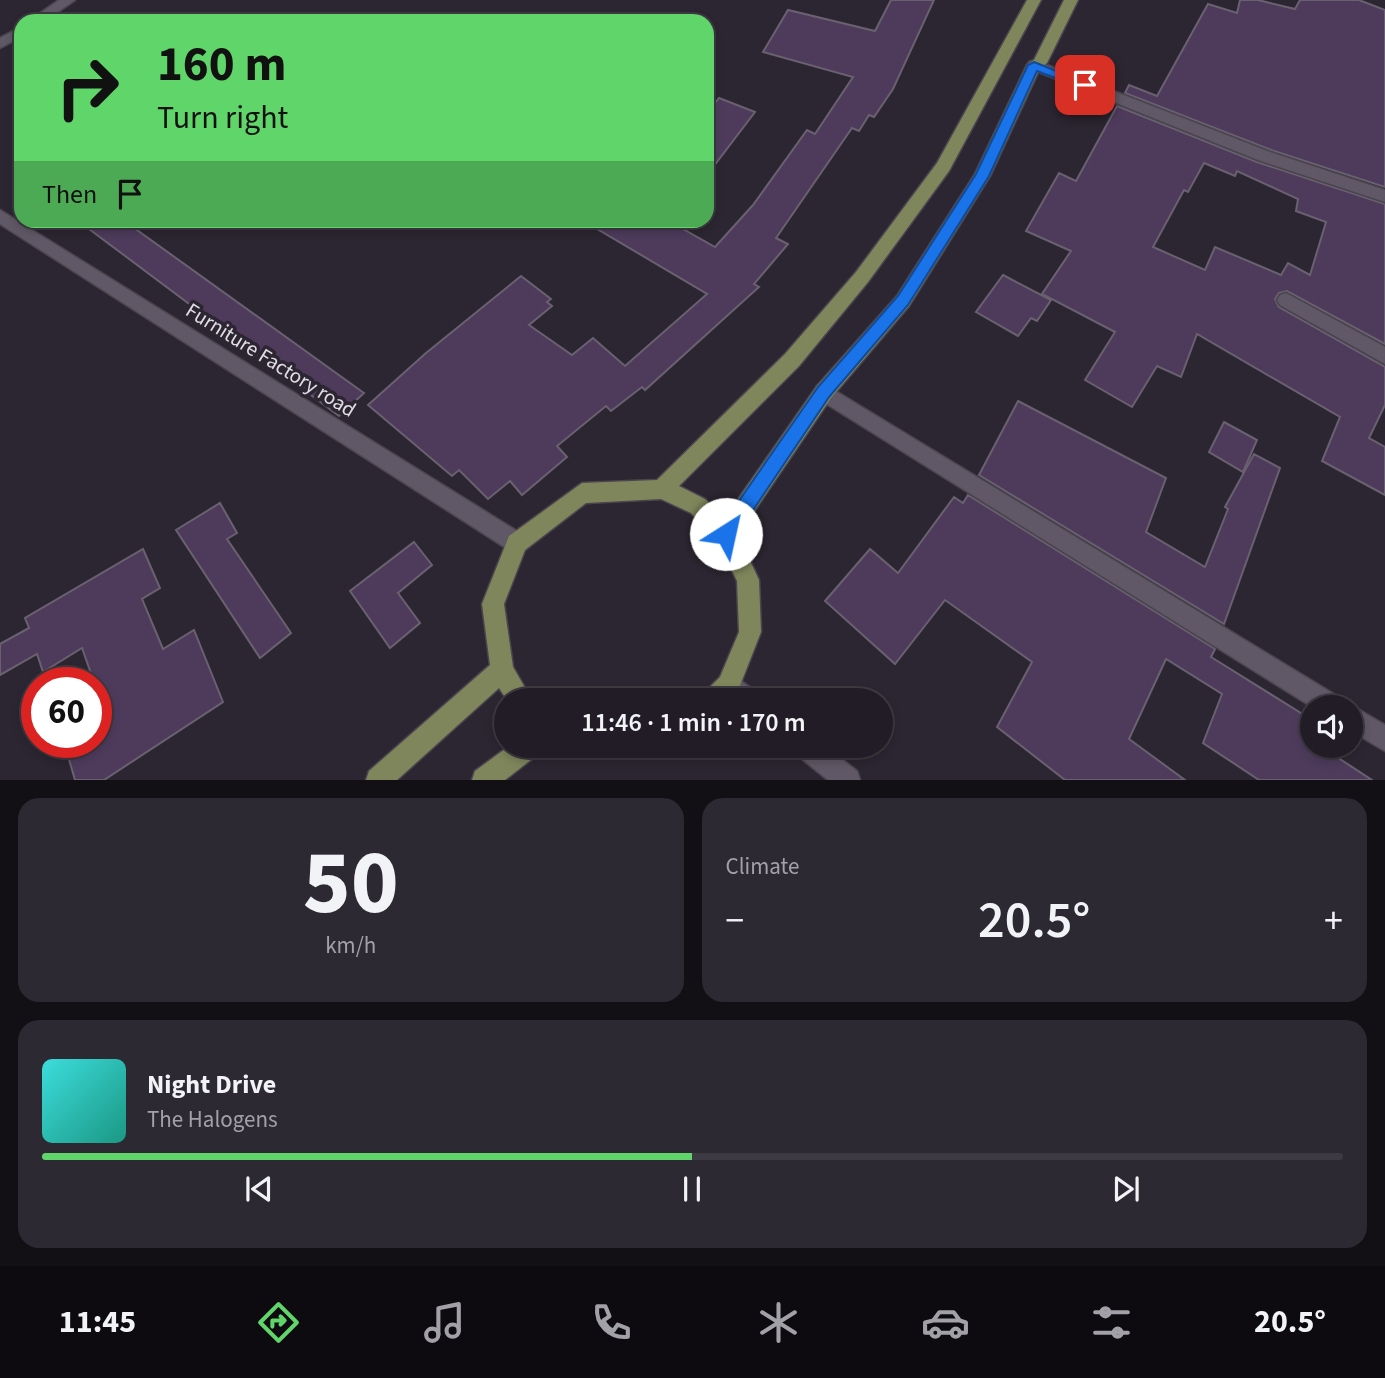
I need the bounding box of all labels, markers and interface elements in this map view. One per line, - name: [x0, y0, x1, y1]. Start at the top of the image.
- text: 160 m: [157, 30, 286, 100]
- icon: right: [42, 42, 133, 133]
- pin: [1055, 55, 1115, 115]
- icon: arrive: [1066, 66, 1104, 104]
- text: Turn right: [157, 95, 288, 141]
- icon: arrive: [111, 175, 149, 213]
- text: Then: [42, 176, 97, 213]
- street label: Furniture Factory road: [180, 295, 362, 425]
- position arrow: [689, 497, 763, 571]
- speed limit sign: 60: [21, 667, 112, 758]
- map controls: [1300, 695, 1363, 758]
- button: sound: [1300, 695, 1363, 758]
- text: 11:46 · 1 min · 170 m: [581, 704, 806, 741]
- text: 50: [303, 819, 399, 948]
- text: Climate: [726, 850, 799, 883]
- text: 20.5°: [978, 884, 1090, 958]
- text: −: [726, 894, 744, 948]
- text: +: [1324, 894, 1343, 948]
- text: km/h: [325, 929, 376, 962]
- text: Night Drive: [147, 1066, 276, 1103]
- text: The Halogens: [147, 1103, 278, 1136]
- icon: previous: [240, 1170, 278, 1208]
- icon: pause: [673, 1170, 711, 1208]
- icon: next: [1107, 1170, 1145, 1208]
- icon: directions: [254, 1298, 303, 1347]
- icon: music: [420, 1298, 469, 1347]
- icon: phone: [587, 1298, 636, 1347]
- icon: climate: [754, 1298, 803, 1347]
- icon: car: [921, 1298, 970, 1347]
- icon: filters: [1087, 1298, 1136, 1347]
- text: 11:45: [59, 1299, 136, 1345]
- text: 20.5°: [1254, 1299, 1326, 1345]

